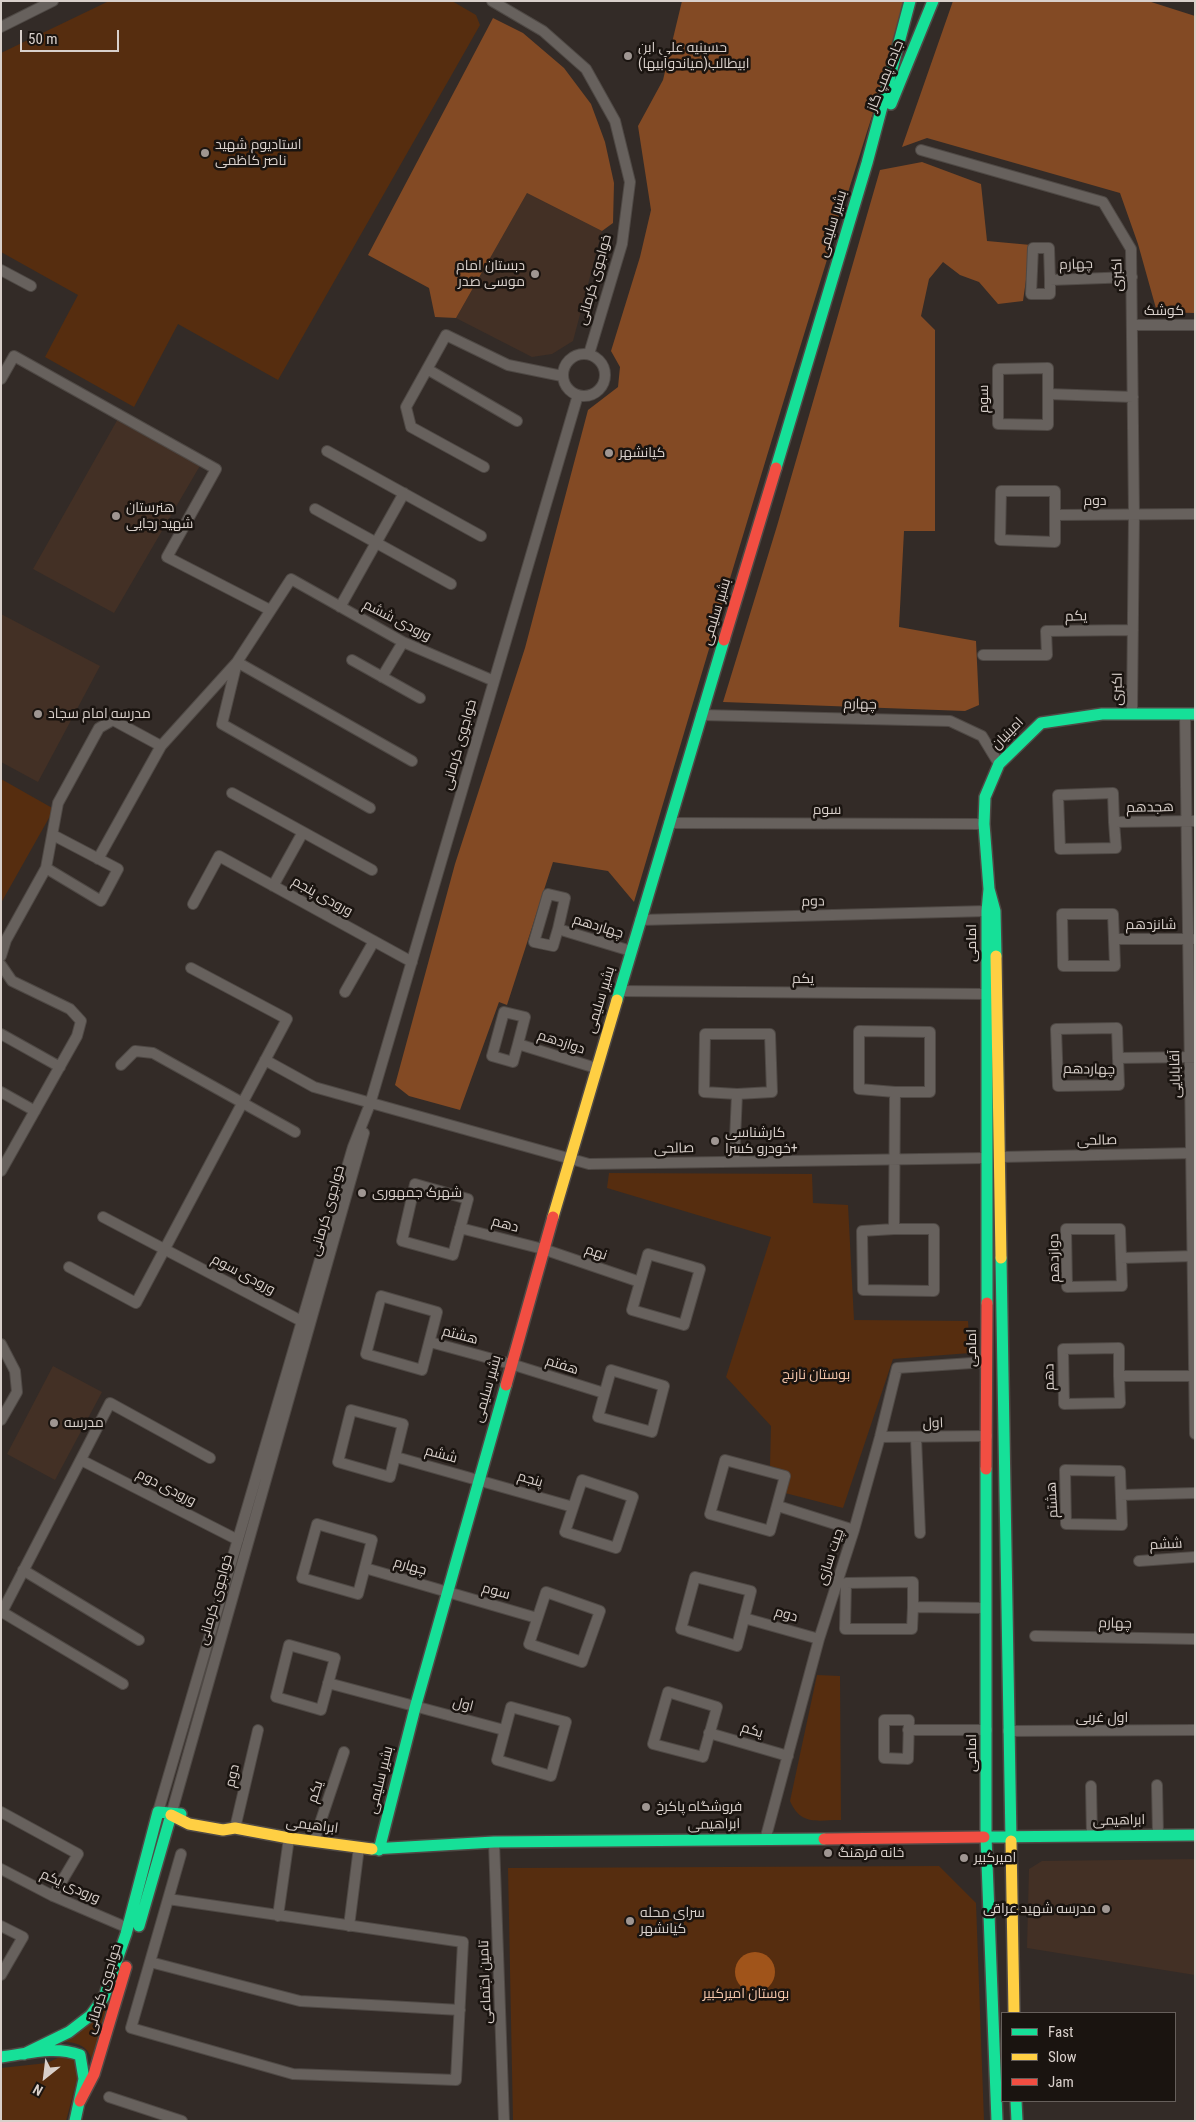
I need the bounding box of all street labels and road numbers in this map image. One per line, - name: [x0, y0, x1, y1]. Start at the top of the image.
- street label: جاده پمپ گاز: [864, 38, 908, 114]
- street label: بشیر سلیمی: [815, 188, 851, 260]
- street label: خواجوی کرمانی: [574, 233, 616, 327]
- street label: چهارم: [1059, 256, 1093, 274]
- street label: اکبری: [1109, 258, 1127, 292]
- street label: کوشک: [1144, 303, 1184, 319]
- street label: سوم: [976, 385, 992, 413]
- street label: دوم: [1083, 493, 1107, 509]
- street label: بشیر سلیمی: [699, 576, 735, 648]
- street label: ورودی ششم: [360, 597, 434, 645]
- street label: یکم: [1065, 608, 1087, 626]
- street label: اکبری: [1109, 672, 1127, 706]
- street label: چهارم: [843, 696, 877, 714]
- street label: خواجوی کرمانی: [439, 698, 481, 792]
- street label: امینیان: [988, 714, 1028, 754]
- street label: هجدهم: [1126, 799, 1174, 817]
- street label: سوم: [813, 802, 841, 818]
- street label: ورودی پنجم: [289, 873, 355, 921]
- street label: دوم: [801, 893, 825, 911]
- street label: چهاردهم: [571, 911, 625, 943]
- street label: شانزدهم: [1126, 917, 1176, 933]
- street label: امامی: [964, 924, 980, 962]
- street label: بشیر سلیمی: [583, 964, 619, 1036]
- street label: یکم: [792, 971, 814, 987]
- street label: دوازدهم: [535, 1027, 587, 1059]
- street label: آقابابایی: [1167, 1050, 1185, 1098]
- street label: چهاردهم: [1063, 1061, 1115, 1079]
- street label: صالحی: [1077, 1132, 1117, 1150]
- street label: صالحی: [654, 1140, 694, 1158]
- street label: خواجوی کرمانی: [307, 1164, 349, 1258]
- street label: دهم: [490, 1213, 520, 1237]
- street label: دوازدهم: [1046, 1233, 1064, 1283]
- street label: نهم: [583, 1241, 609, 1265]
- street label: ورودی سوم: [208, 1251, 278, 1299]
- street label: هشتم: [440, 1323, 480, 1349]
- street label: امامی: [964, 1329, 980, 1367]
- street label: بشیر سلیمی: [470, 1353, 506, 1425]
- street label: هفتم: [544, 1353, 580, 1379]
- street label: دهم: [1041, 1363, 1059, 1391]
- street label: اول: [922, 1415, 944, 1433]
- street label: ششم: [423, 1443, 459, 1467]
- street label: ورودی دوم: [133, 1466, 199, 1510]
- street label: پنجم: [515, 1468, 545, 1492]
- street label: هشتم: [1044, 1481, 1062, 1519]
- street label: چیت سازی: [814, 1527, 848, 1587]
- street label: ششم: [1149, 1536, 1183, 1554]
- street label: خواجوی کرمانی: [195, 1553, 237, 1647]
- street label: چهارم: [392, 1554, 428, 1580]
- street label: سوم: [480, 1580, 512, 1604]
- street label: دوم: [773, 1604, 799, 1626]
- street label: چهارم: [1098, 1615, 1132, 1633]
- street label: اول: [451, 1694, 475, 1716]
- street label: اول غربی: [1076, 1710, 1128, 1726]
- street label: یکم: [739, 1720, 765, 1742]
- street label: امامی: [964, 1734, 980, 1772]
- street label: بشیر سلیمی: [364, 1744, 398, 1816]
- street label: دوم: [222, 1763, 244, 1789]
- street label: یکم: [305, 1779, 327, 1805]
- street label: ابراهیمی: [1093, 1812, 1145, 1830]
- street label: ابراهیمی: [285, 1814, 339, 1838]
- street label: ابراهیمی: [688, 1816, 740, 1834]
- street label: ورودی یکم: [38, 1866, 102, 1908]
- street label: تامین اجتماعی: [476, 1940, 496, 2024]
- street label: خواجوی کرمانی: [82, 1942, 126, 2036]

